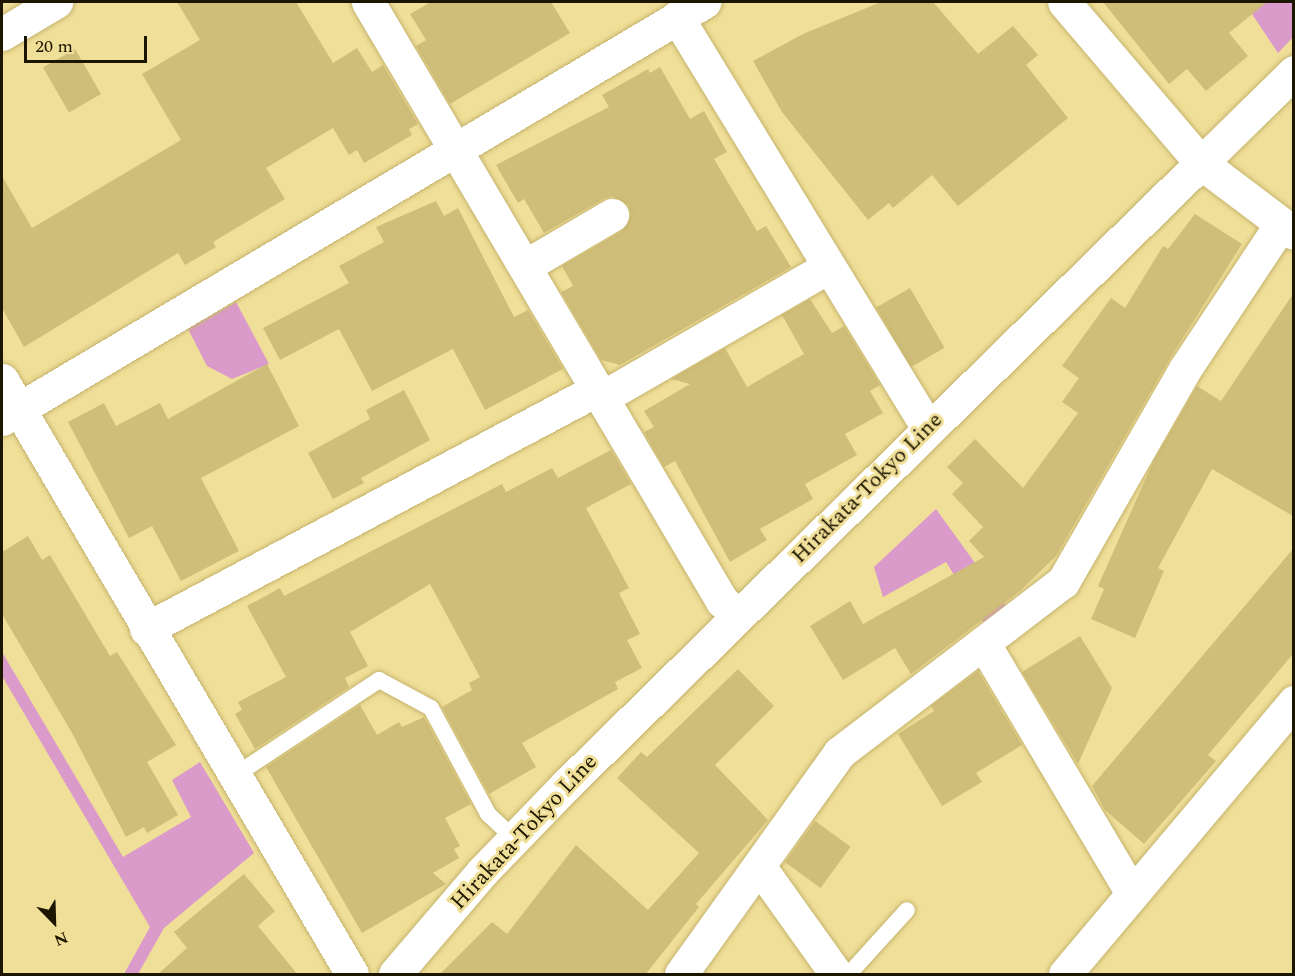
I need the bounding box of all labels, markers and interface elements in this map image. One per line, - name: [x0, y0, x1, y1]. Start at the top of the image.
- scale bar: [27, 24, 150, 62]
- text: 20 m: [35, 33, 73, 60]
- street label: Hirakata-Tokyo Line: [786, 407, 948, 569]
- street label: Hirakata-Tokyo Line: [445, 749, 603, 915]
- north arrow: [24, 892, 84, 952]
- text: N: [50, 925, 72, 952]

